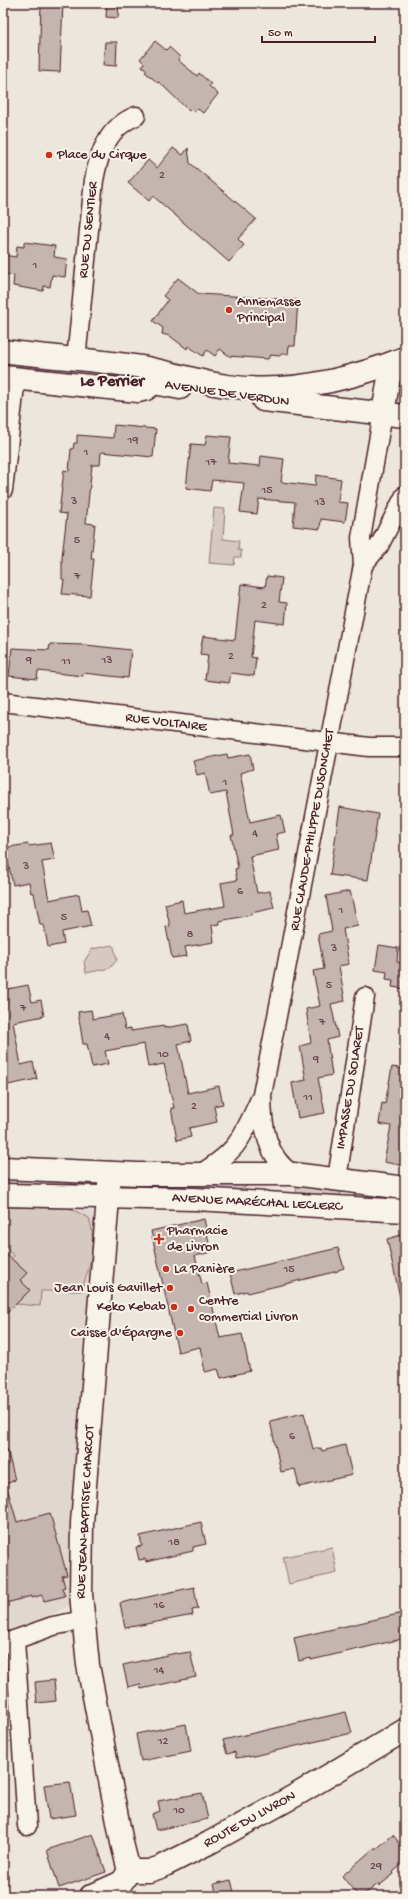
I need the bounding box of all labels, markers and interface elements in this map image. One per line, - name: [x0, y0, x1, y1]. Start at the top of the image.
- scale bar: [262, 18, 375, 44]
- text: 50 m: [268, 27, 293, 41]
- place label: Place du Cirque: [56, 147, 147, 164]
- marker: Place du Cirque: [44, 150, 54, 160]
- house number: 2: [159, 169, 165, 183]
- street label: RUE DU SENTIER: [75, 180, 103, 279]
- house number: 1: [32, 259, 38, 273]
- place label: Annemasse Principal: [236, 294, 302, 327]
- marker: Annemasse Principal: [224, 305, 234, 315]
- district label: Le Perrier: [80, 373, 146, 392]
- street label: AVENUE DE VERDUN: [164, 377, 290, 411]
- house number: 19: [127, 434, 138, 448]
- house number: 1: [83, 446, 89, 460]
- house number: 17: [204, 456, 217, 470]
- house number: 15: [260, 484, 273, 498]
- house number: 3: [70, 495, 77, 509]
- house number: 13: [313, 496, 326, 510]
- house number: 5: [74, 534, 80, 548]
- house number: 7: [73, 570, 81, 584]
- house number: 2: [261, 599, 267, 613]
- house number: 2: [228, 650, 234, 664]
- house number: 9: [25, 654, 32, 668]
- house number: 13: [100, 654, 113, 668]
- house number: 11: [60, 655, 71, 669]
- street label: RUE VOLTAIRE: [124, 710, 209, 737]
- street label: RUE CLAUDE-PHILIPPE DUSONCHET: [287, 727, 339, 932]
- house number: 1: [222, 776, 228, 790]
- house number: 4: [252, 827, 258, 841]
- house number: 3: [22, 860, 29, 874]
- house number: 6: [237, 885, 244, 899]
- house number: 1: [338, 904, 344, 918]
- house number: 5: [61, 911, 67, 925]
- house number: 8: [187, 928, 194, 942]
- house number: 3: [330, 942, 337, 956]
- house number: 5: [326, 979, 332, 993]
- house number: 7: [19, 1002, 27, 1016]
- house number: 7: [318, 1016, 326, 1030]
- street label: IMPASSE DU SOLARET: [333, 1025, 369, 1151]
- house number: 4: [104, 1030, 110, 1044]
- house number: 10: [156, 1048, 169, 1062]
- house number: 9: [312, 1053, 319, 1067]
- house number: 11: [302, 1091, 313, 1105]
- house number: 2: [191, 1100, 197, 1114]
- street label: AVENUE MARÉCHAL LECLERC: [171, 1190, 344, 1216]
- place label: Pharmacie de Livron: [166, 1223, 228, 1256]
- marker: Pharmacie de Livron: [154, 1234, 164, 1244]
- place label: La Panière: [174, 1261, 236, 1278]
- house number: 15: [282, 1263, 295, 1277]
- marker: La Panière: [161, 1264, 171, 1274]
- place label: Jean Louis Gavillet: [54, 1280, 163, 1297]
- marker: Jean Louis Gavillet: [165, 1283, 175, 1293]
- place label: Centre commercial Livron: [199, 1293, 299, 1326]
- place label: Keko Kebab: [97, 1299, 167, 1316]
- marker: Keko Kebab: [169, 1302, 179, 1312]
- marker: Centre commercial Livron: [186, 1304, 196, 1314]
- place label: Caisse d'Épargne: [71, 1325, 173, 1342]
- marker: Caisse d'Épargne: [175, 1328, 185, 1338]
- street label: RUE JEAN-BAPTISTE CHARCOT: [73, 1424, 99, 1599]
- house number: 6: [289, 1430, 296, 1444]
- house number: 18: [167, 1536, 180, 1550]
- house number: 16: [153, 1599, 165, 1613]
- house number: 14: [153, 1664, 165, 1678]
- house number: 12: [157, 1735, 168, 1749]
- street label: ROUTE DU LIVRON: [201, 1788, 299, 1852]
- house number: 10: [172, 1804, 185, 1818]
- house number: 29: [370, 1860, 382, 1874]

